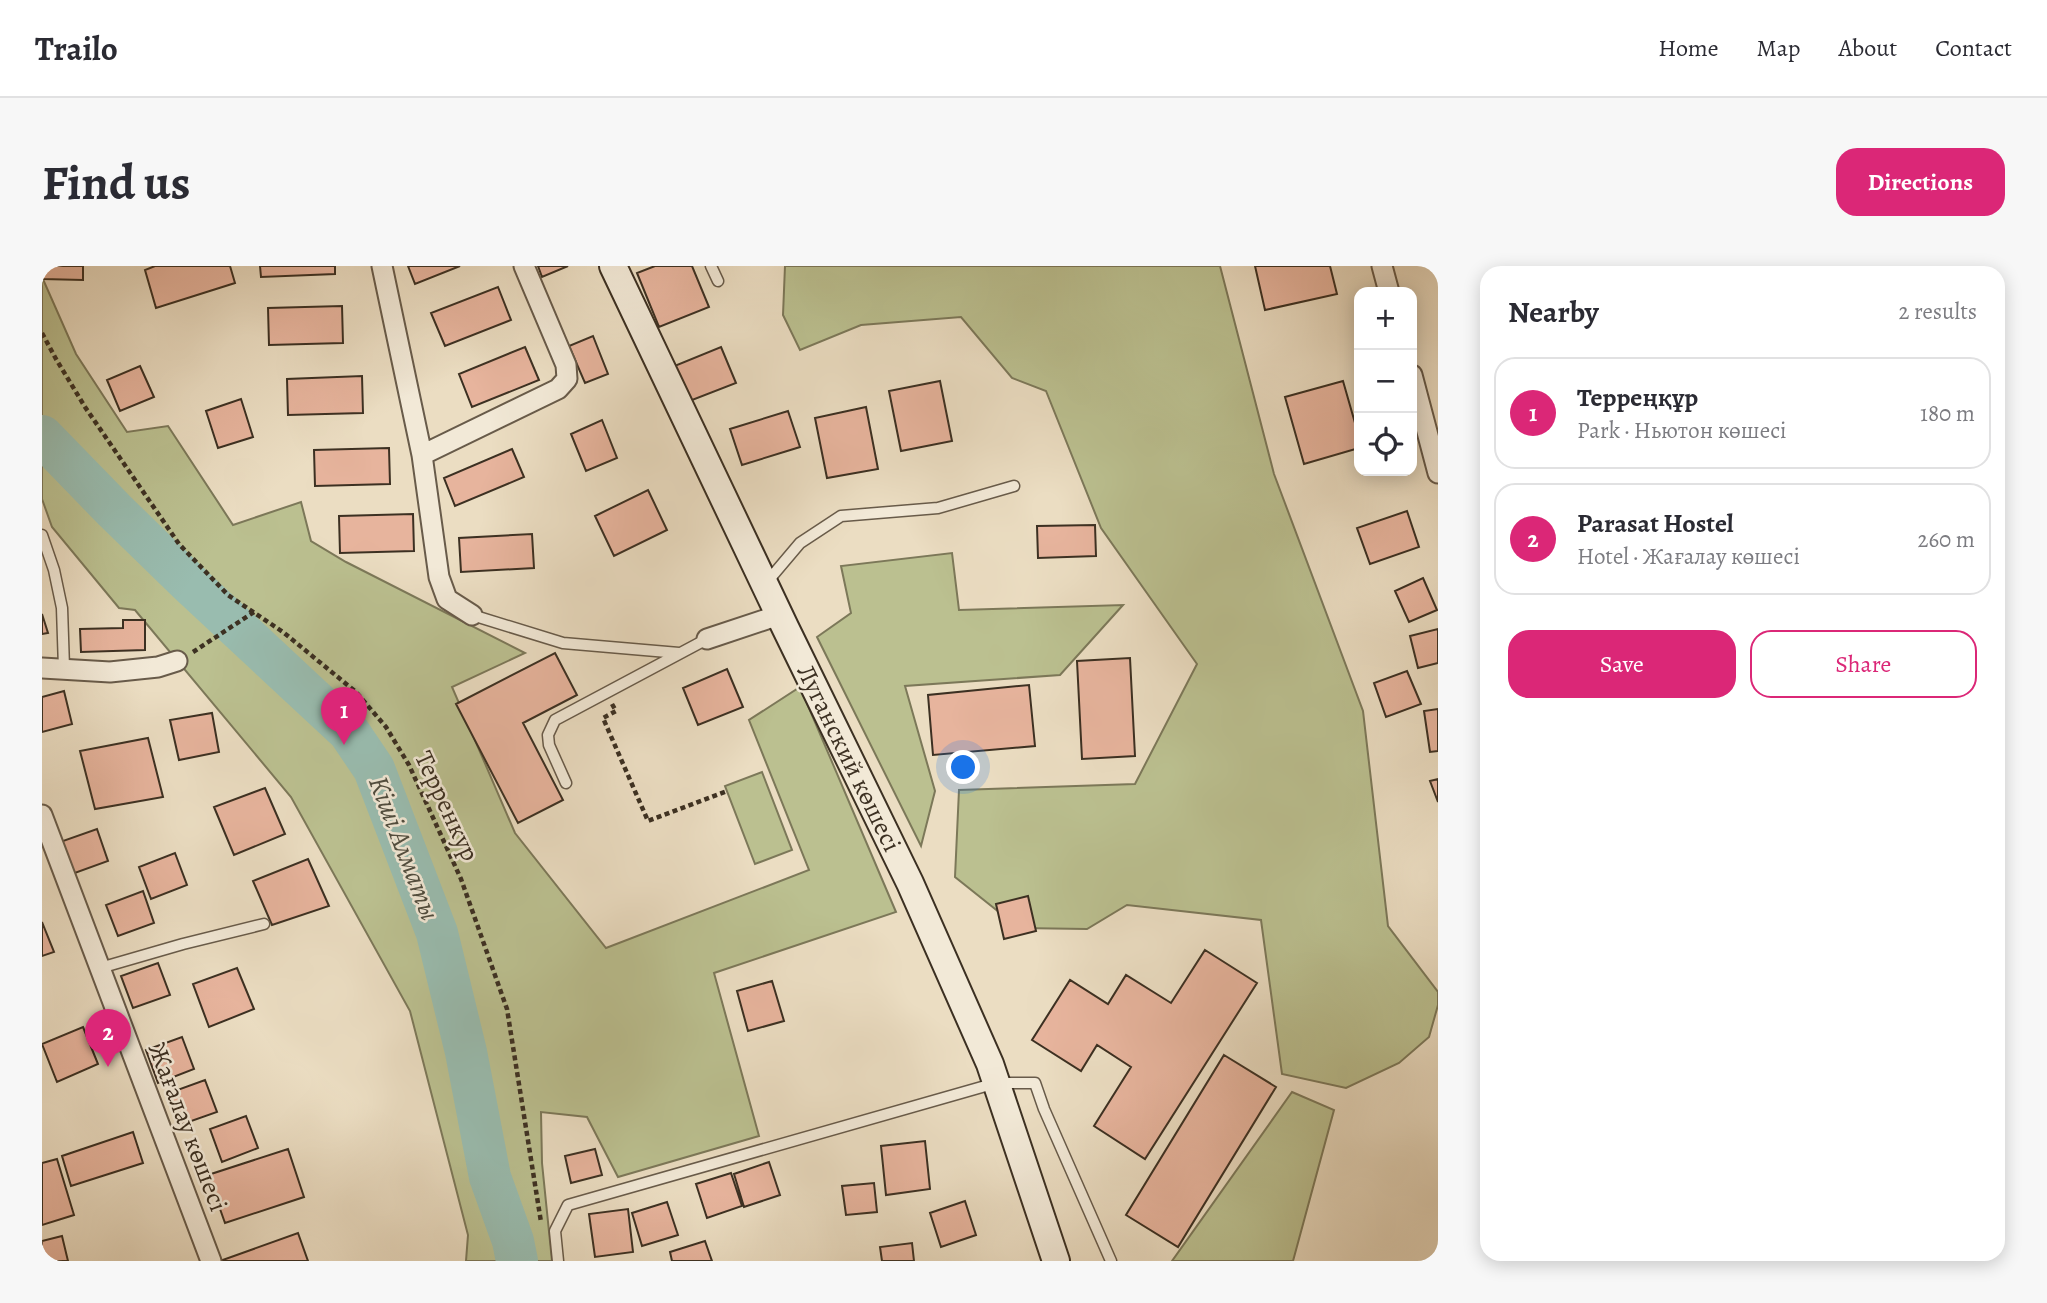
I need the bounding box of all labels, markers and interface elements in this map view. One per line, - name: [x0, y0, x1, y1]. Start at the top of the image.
- text: Trailo: [35, 26, 118, 71]
- text: Home: [1658, 32, 1719, 64]
- text: Map: [1757, 32, 1801, 64]
- text: About: [1839, 32, 1897, 64]
- text: Contact: [1935, 32, 2012, 64]
- button: Directions: [1836, 148, 2005, 216]
- text: Find us: [42, 149, 190, 216]
- map controls: [1354, 287, 1417, 476]
- button: +: [1354, 287, 1417, 350]
- text: Nearby: [1508, 292, 1599, 332]
- text: 2 results: [1899, 296, 1977, 327]
- button: −: [1354, 350, 1417, 413]
- text: Терреңқұр: [1577, 380, 1698, 415]
- text: 1: [1529, 398, 1537, 429]
- text: 180 m: [1920, 398, 1975, 429]
- button: locate: [1354, 413, 1417, 476]
- text: Park · Ньютон көшесі: [1577, 415, 1787, 446]
- text: Parasat Hostel: [1577, 506, 1734, 541]
- text: 2: [1527, 524, 1539, 555]
- text: 260 m: [1917, 524, 1975, 555]
- text: Hotel · Жағалау көшесі: [1577, 541, 1800, 572]
- button: Save: [1508, 630, 1736, 698]
- button: Share: [1750, 630, 1977, 698]
- street label: Луганский көшесі: [789, 659, 909, 857]
- pin: 1: [321, 687, 367, 745]
- street label: Терренкур: [406, 745, 488, 867]
- your location: [946, 750, 980, 784]
- water label: Кіші Алматы: [359, 770, 449, 926]
- pin: 2: [85, 1009, 131, 1067]
- street label: Жағалау көшесі: [140, 1038, 236, 1216]

